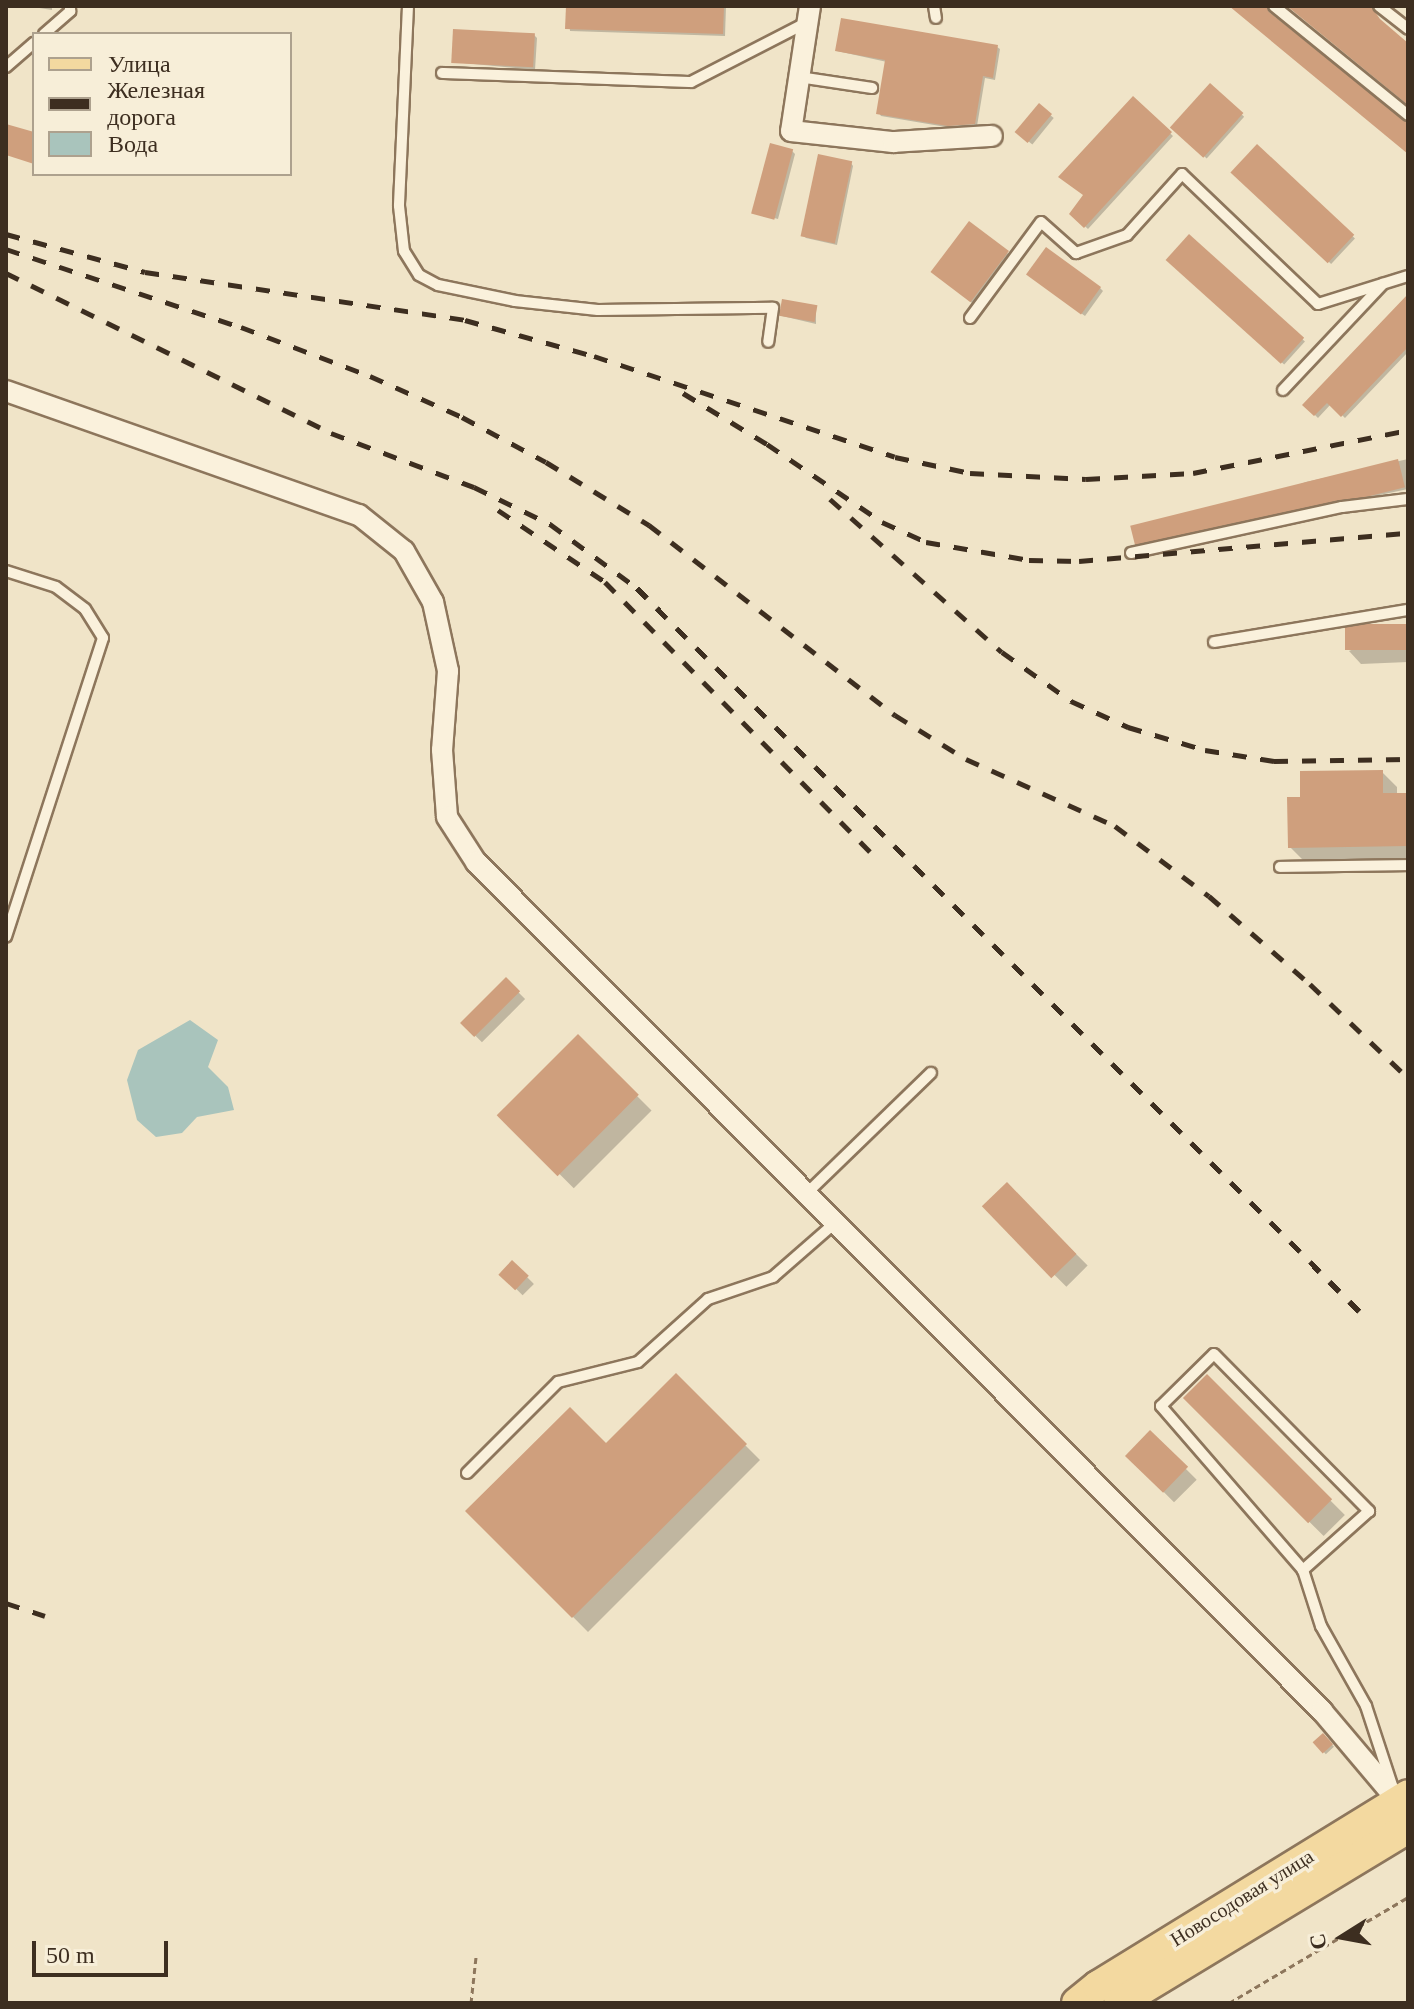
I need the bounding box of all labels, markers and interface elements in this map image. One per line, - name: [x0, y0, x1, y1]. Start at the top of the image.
- legend: [32, 32, 292, 176]
- text: Улица: [108, 51, 171, 77]
- text: Железная дорога: [107, 77, 205, 130]
- text: Вода: [108, 131, 158, 157]
- street label: Новосодовая улица: [1166, 1844, 1318, 1952]
- north arrow: [1302, 1897, 1382, 1977]
- scale bar: [36, 1925, 172, 1975]
- text: С: [1304, 1931, 1332, 1952]
- text: 50 m: [46, 1942, 95, 1968]

